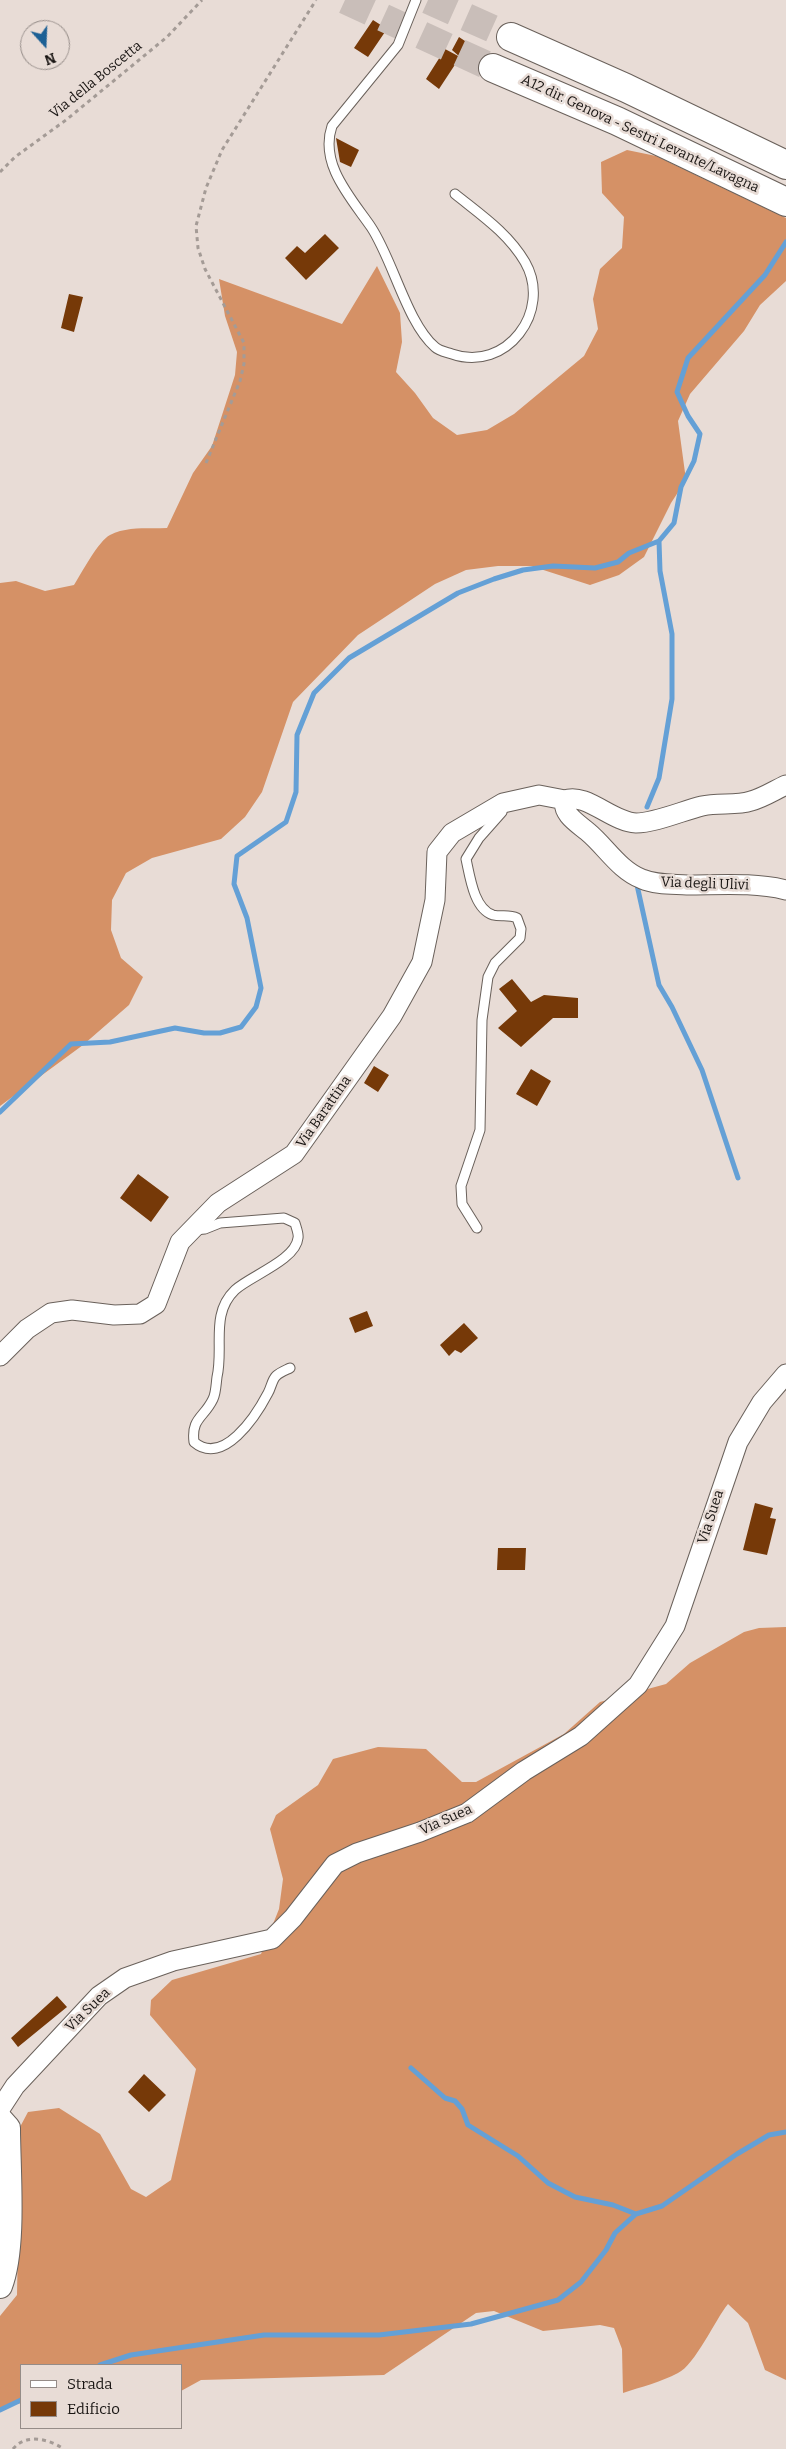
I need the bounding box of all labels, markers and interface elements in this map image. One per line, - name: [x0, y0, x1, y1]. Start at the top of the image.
- north arrow: [20, 20, 70, 70]
- street label: Via della Boscetta: [47, 38, 145, 122]
- text: N: [42, 49, 58, 68]
- street label: A12 dir. Genova - Sestri Levante/Lavagna: [518, 71, 762, 197]
- street label: Via degli Ulivi: [661, 874, 749, 894]
- street label: Via Barattina: [293, 1073, 355, 1151]
- street label: Via Suea: [694, 1488, 728, 1546]
- street label: Via Suea: [417, 1801, 475, 1839]
- street label: Via Suea: [62, 1985, 114, 2035]
- legend: [20, 2364, 182, 2429]
- text: Strada: [67, 2375, 113, 2393]
- text: Edificio: [67, 2400, 120, 2418]

